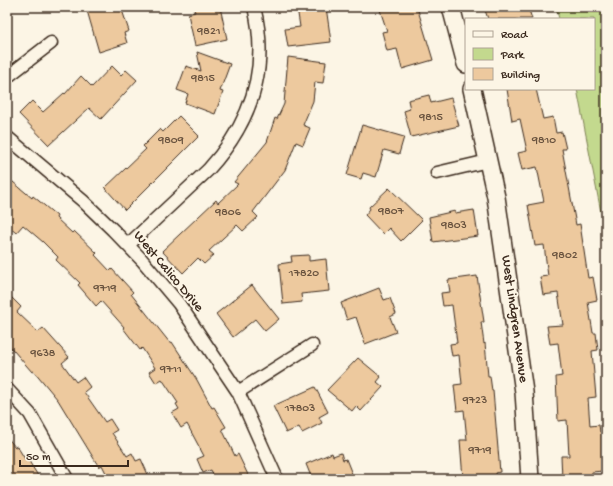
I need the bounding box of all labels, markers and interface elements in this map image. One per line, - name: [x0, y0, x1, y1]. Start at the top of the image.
- legend: [465, 18, 595, 90]
- house number: 9821: [196, 25, 221, 39]
- text: Road: [501, 29, 528, 43]
- text: Park: [500, 49, 526, 63]
- text: Building: [500, 69, 540, 83]
- house number: 9815: [190, 72, 215, 86]
- house number: 9815: [418, 111, 443, 125]
- house number: 9809: [157, 134, 184, 148]
- house number: 9810: [531, 134, 556, 148]
- house number: 9807: [377, 205, 405, 219]
- house number: 9806: [214, 206, 242, 220]
- house number: 9803: [440, 219, 467, 233]
- street label: West Calico Drive: [129, 228, 207, 317]
- house number: 9802: [551, 249, 578, 263]
- street label: West Lindgren Avenue: [497, 254, 531, 385]
- house number: 17820: [288, 267, 319, 281]
- house number: 9719: [92, 282, 117, 296]
- house number: 9638: [30, 347, 56, 361]
- house number: 9711: [159, 363, 182, 377]
- house number: 9723: [462, 394, 487, 408]
- house number: 17803: [284, 402, 315, 416]
- scale bar: [20, 442, 128, 468]
- house number: 9719: [467, 444, 492, 458]
- text: 50 m: [26, 451, 51, 465]

